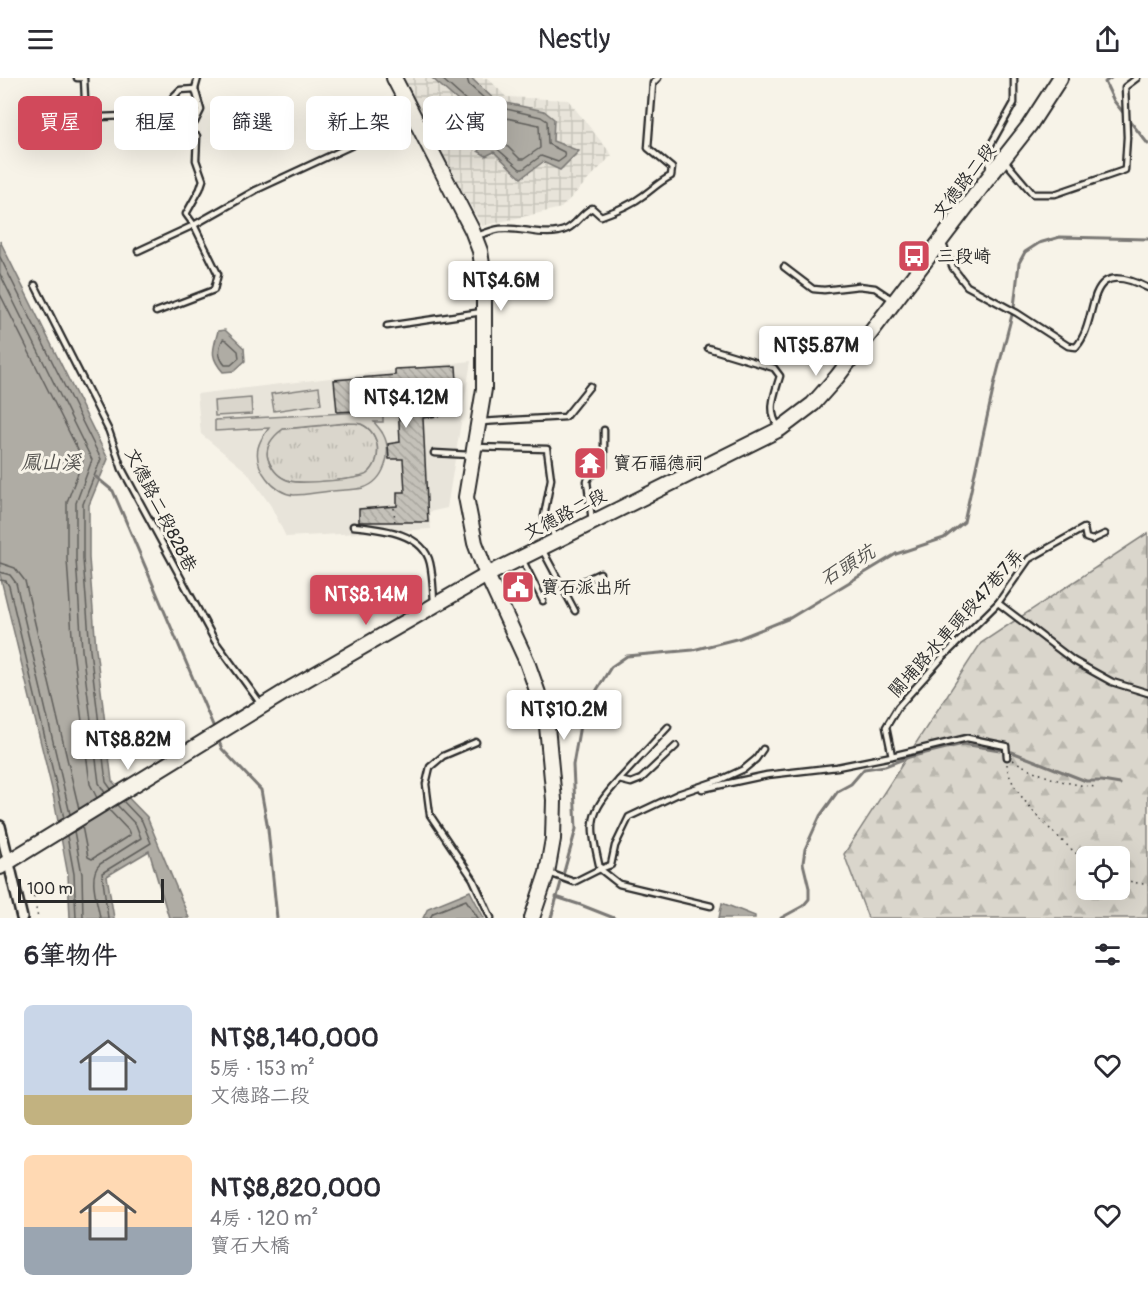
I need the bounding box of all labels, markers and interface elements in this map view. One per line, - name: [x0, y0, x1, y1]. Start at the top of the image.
- icon: menu: [24, 23, 57, 56]
- text: Nestly: [538, 23, 610, 56]
- icon: share: [1091, 23, 1124, 56]
- chip: 買屋: [18, 96, 102, 150]
- chip: 租屋: [114, 96, 198, 150]
- chip: 篩選: [210, 96, 294, 150]
- chip: 新上架: [306, 96, 411, 150]
- chip: 公寓: [423, 96, 507, 150]
- street label: 文德路二段: [928, 139, 1001, 224]
- bus stop icon: 三段崎: [896, 238, 932, 274]
- place label: 三段崎: [937, 245, 991, 268]
- pin: NT$4.6M: [446, 261, 556, 312]
- text: NT$4.6M: [462, 268, 540, 293]
- pin: NT$5.87M: [754, 326, 878, 377]
- text: NT$5.87M: [773, 333, 859, 358]
- pin: NT$4.12M: [344, 378, 468, 429]
- text: NT$4.12M: [364, 385, 448, 410]
- street label: 文德路二段828巷: [119, 444, 202, 576]
- temple icon: 寶石福德祠: [572, 445, 608, 481]
- water label: 鳳山溪: [20, 450, 82, 475]
- place label: 寶石福德祠: [613, 452, 703, 475]
- street label: 文德路二段: [520, 484, 611, 545]
- water label: 石頭坑: [815, 538, 881, 592]
- street label: 關埔路水車頭段47巷7弄: [884, 544, 1029, 702]
- public building icon: 寶石派出所: [500, 569, 536, 605]
- pin: NT$8.14M: [304, 575, 428, 626]
- place label: 寶石派出所: [541, 576, 631, 599]
- text: NT$8.14M: [324, 582, 408, 607]
- pin: NT$10.2M: [502, 690, 626, 741]
- text: NT$10.2M: [521, 697, 607, 722]
- pin: NT$8.82M: [66, 720, 190, 771]
- text: NT$8.82M: [85, 727, 171, 752]
- map controls: [1076, 846, 1130, 900]
- button: locate: [1076, 846, 1130, 900]
- scale bar: [18, 876, 164, 904]
- text: 100 m: [27, 879, 73, 899]
- icon: filters: [1091, 938, 1124, 971]
- text: 6筆物件: [24, 940, 117, 972]
- text: NT$8,140,000: [210, 1022, 379, 1054]
- icon: home: [72, 1029, 144, 1101]
- icon: heart: [1091, 1049, 1124, 1082]
- text: 5房 · 153 m²: [210, 1056, 315, 1081]
- text: 文德路二段: [210, 1083, 310, 1108]
- text: NT$8,820,000: [210, 1172, 381, 1204]
- icon: home: [72, 1179, 144, 1251]
- icon: heart: [1091, 1199, 1124, 1232]
- text: 4房 · 120 m²: [210, 1206, 318, 1231]
- text: 寶石大橋: [210, 1233, 290, 1258]

